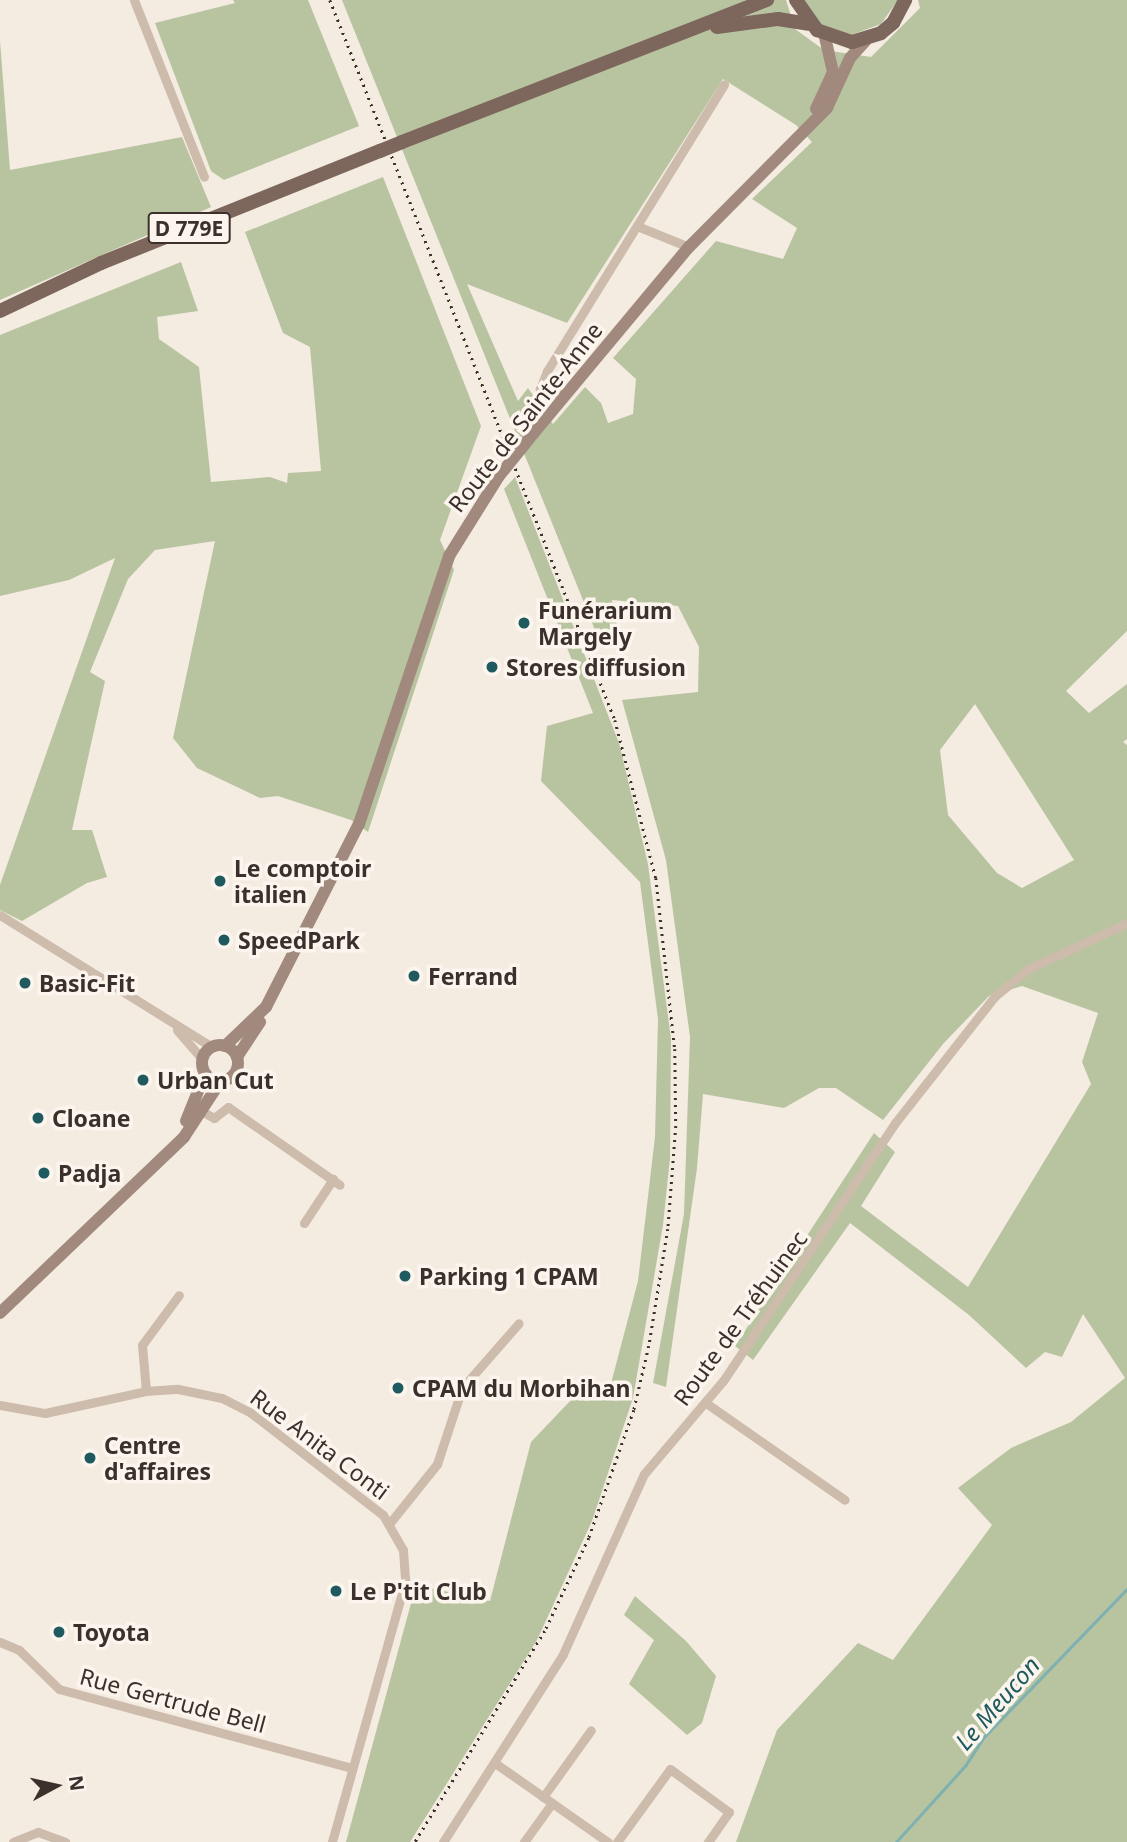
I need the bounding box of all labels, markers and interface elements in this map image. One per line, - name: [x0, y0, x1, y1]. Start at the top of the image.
- road number: D 779E: [147, 210, 231, 246]
- street label: Route de Sainte-Anne: [442, 317, 608, 517]
- place label: Funérarium Margely: [538, 596, 672, 650]
- marker: Funérarium Margely: [516, 615, 532, 631]
- place label: Stores diffusion: [506, 653, 686, 681]
- marker: Stores diffusion: [484, 659, 500, 675]
- place label: Le comptoir italien: [234, 854, 371, 908]
- marker: Le comptoir italien: [212, 873, 228, 889]
- place label: SpeedPark: [238, 926, 360, 954]
- marker: SpeedPark: [216, 932, 232, 948]
- place label: Ferrand: [428, 962, 518, 990]
- marker: Ferrand: [406, 968, 422, 984]
- place label: Basic-Fit: [39, 969, 135, 997]
- marker: Basic-Fit: [17, 975, 33, 991]
- place label: Urban Cut: [157, 1066, 274, 1094]
- marker: Urban Cut: [135, 1072, 151, 1088]
- place label: Cloane: [52, 1104, 130, 1132]
- marker: Cloane: [30, 1110, 46, 1126]
- place label: Padja: [58, 1159, 121, 1187]
- marker: Padja: [36, 1165, 52, 1181]
- street label: Route de Tréhuinec: [667, 1225, 813, 1411]
- place label: Parking 1 CPAM: [419, 1262, 599, 1290]
- marker: Parking 1 CPAM: [397, 1268, 413, 1284]
- place label: CPAM du Morbihan: [412, 1374, 630, 1402]
- marker: CPAM du Morbihan: [390, 1380, 406, 1396]
- street label: Rue Anita Conti: [245, 1383, 395, 1505]
- place label: Centre d'affaires: [104, 1431, 211, 1485]
- marker: Centre d'affaires: [82, 1450, 98, 1466]
- place label: Le P'tit Club: [350, 1577, 487, 1605]
- marker: Le P'tit Club: [328, 1583, 344, 1599]
- place label: Toyota: [73, 1618, 150, 1646]
- marker: Toyota: [51, 1624, 67, 1640]
- water label: Le Meucon: [949, 1651, 1045, 1755]
- street label: Rue Gertrude Bell: [77, 1662, 269, 1738]
- north arrow: [21, 1751, 91, 1821]
- text: N: [63, 1774, 91, 1793]

